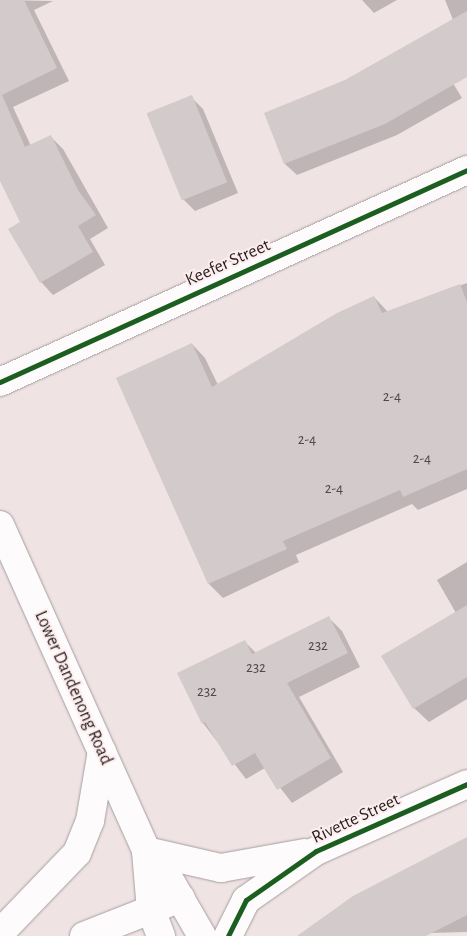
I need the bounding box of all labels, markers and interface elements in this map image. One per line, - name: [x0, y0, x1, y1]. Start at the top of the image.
- street label: Keefer Street: [182, 235, 274, 291]
- house number: 2-4: [383, 388, 401, 406]
- house number: 2-4: [298, 431, 316, 449]
- house number: 2-4: [413, 450, 431, 468]
- house number: 2-4: [325, 480, 343, 498]
- street label: Lower Dandenong Road: [29, 608, 117, 768]
- house number: 232: [308, 637, 328, 655]
- house number: 232: [246, 659, 266, 677]
- house number: 232: [197, 683, 217, 701]
- street label: Rivette Street: [308, 789, 404, 849]

